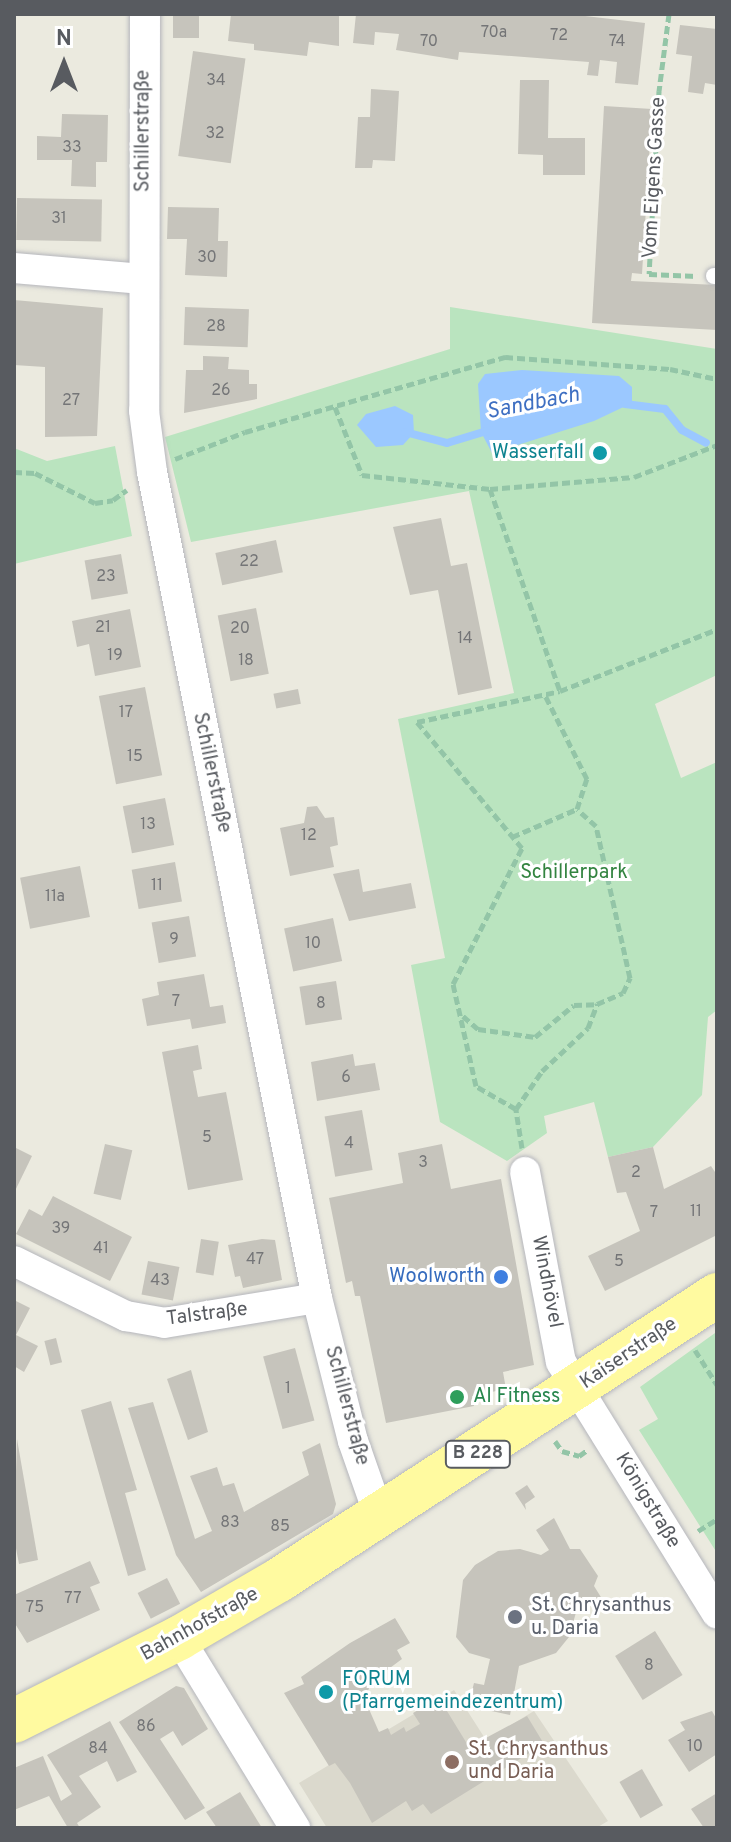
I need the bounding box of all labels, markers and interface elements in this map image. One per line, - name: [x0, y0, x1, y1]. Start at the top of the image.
- house number: 70a: [481, 23, 507, 43]
- north arrow: [24, 24, 104, 104]
- text: N: [56, 26, 72, 53]
- house number: 72: [550, 26, 568, 46]
- house number: 70: [420, 32, 438, 52]
- house number: 74: [609, 32, 625, 52]
- street label: Schillerstraße: [132, 70, 156, 192]
- house number: 34: [206, 71, 226, 91]
- street label: Vom Eigens Gasse: [639, 97, 671, 259]
- house number: 32: [205, 124, 225, 144]
- house number: 33: [62, 138, 82, 158]
- house number: 31: [51, 209, 67, 229]
- house number: 30: [197, 248, 217, 268]
- house number: 28: [206, 317, 226, 337]
- house number: 26: [211, 381, 231, 401]
- water label: Sandbach: [484, 382, 582, 426]
- house number: 27: [62, 391, 80, 411]
- place label: Wasserfall: [492, 441, 584, 465]
- marker: Wasserfall: [591, 444, 609, 462]
- house number: 22: [239, 552, 259, 572]
- house number: 23: [96, 567, 116, 587]
- house number: 21: [95, 618, 111, 638]
- house number: 20: [230, 619, 250, 639]
- house number: 14: [457, 629, 473, 649]
- house number: 19: [107, 646, 123, 666]
- house number: 18: [238, 651, 254, 671]
- house number: 17: [119, 703, 133, 723]
- street label: Schillerstraße: [187, 711, 235, 835]
- house number: 15: [127, 747, 143, 767]
- house number: 13: [140, 815, 156, 835]
- house number: 12: [301, 826, 317, 846]
- park label: Schillerpark: [520, 861, 628, 885]
- house number: 11: [151, 876, 163, 896]
- house number: 11a: [45, 887, 65, 907]
- house number: 9: [169, 930, 179, 950]
- house number: 10: [305, 934, 321, 954]
- house number: 7: [172, 992, 180, 1012]
- house number: 8: [316, 994, 326, 1014]
- house number: 6: [341, 1068, 351, 1088]
- house number: 5: [202, 1128, 212, 1148]
- house number: 4: [344, 1134, 354, 1154]
- house number: 3: [418, 1153, 428, 1173]
- house number: 2: [631, 1163, 641, 1183]
- house number: 11: [690, 1202, 702, 1222]
- house number: 7: [650, 1203, 658, 1223]
- house number: 39: [52, 1219, 70, 1239]
- street label: Windhövel: [525, 1234, 567, 1330]
- house number: 41: [93, 1239, 109, 1259]
- house number: 47: [246, 1250, 264, 1270]
- house number: 5: [614, 1252, 624, 1272]
- place label: Woolworth: [389, 1265, 485, 1289]
- marker: Woolworth: [492, 1268, 510, 1286]
- house number: 43: [150, 1271, 170, 1291]
- street label: Talstraße: [165, 1298, 249, 1332]
- street label: Kaiserstraße: [576, 1313, 682, 1395]
- street label: Schillerstraße: [319, 1344, 373, 1468]
- house number: 1: [285, 1379, 291, 1399]
- place label: AI Fitness: [473, 1385, 560, 1409]
- marker: AI Fitness: [448, 1388, 466, 1406]
- road number: B 228: [444, 1440, 512, 1468]
- street label: Königstraße: [609, 1449, 685, 1553]
- house number: 83: [220, 1513, 240, 1533]
- house number: 85: [270, 1517, 290, 1537]
- street label: Bahnhofstraße: [137, 1583, 263, 1667]
- house number: 77: [64, 1589, 82, 1609]
- place label: St. Chrysanthus u. Daria: [531, 1594, 672, 1641]
- house number: 75: [26, 1598, 44, 1618]
- marker: St. Chrysanthus u. Daria: [506, 1608, 524, 1626]
- house number: 8: [644, 1656, 654, 1676]
- place label: FORUM (Pfarrgemeindezentrum): [342, 1668, 563, 1715]
- marker: FORUM (Pfarrgemeindezentrum): [317, 1683, 335, 1701]
- house number: 86: [136, 1717, 156, 1737]
- house number: 10: [687, 1737, 703, 1757]
- place label: St. Chrysanthus und Daria: [468, 1738, 609, 1785]
- house number: 84: [88, 1739, 108, 1759]
- marker: St. Chrysanthus und Daria: [443, 1753, 461, 1771]

